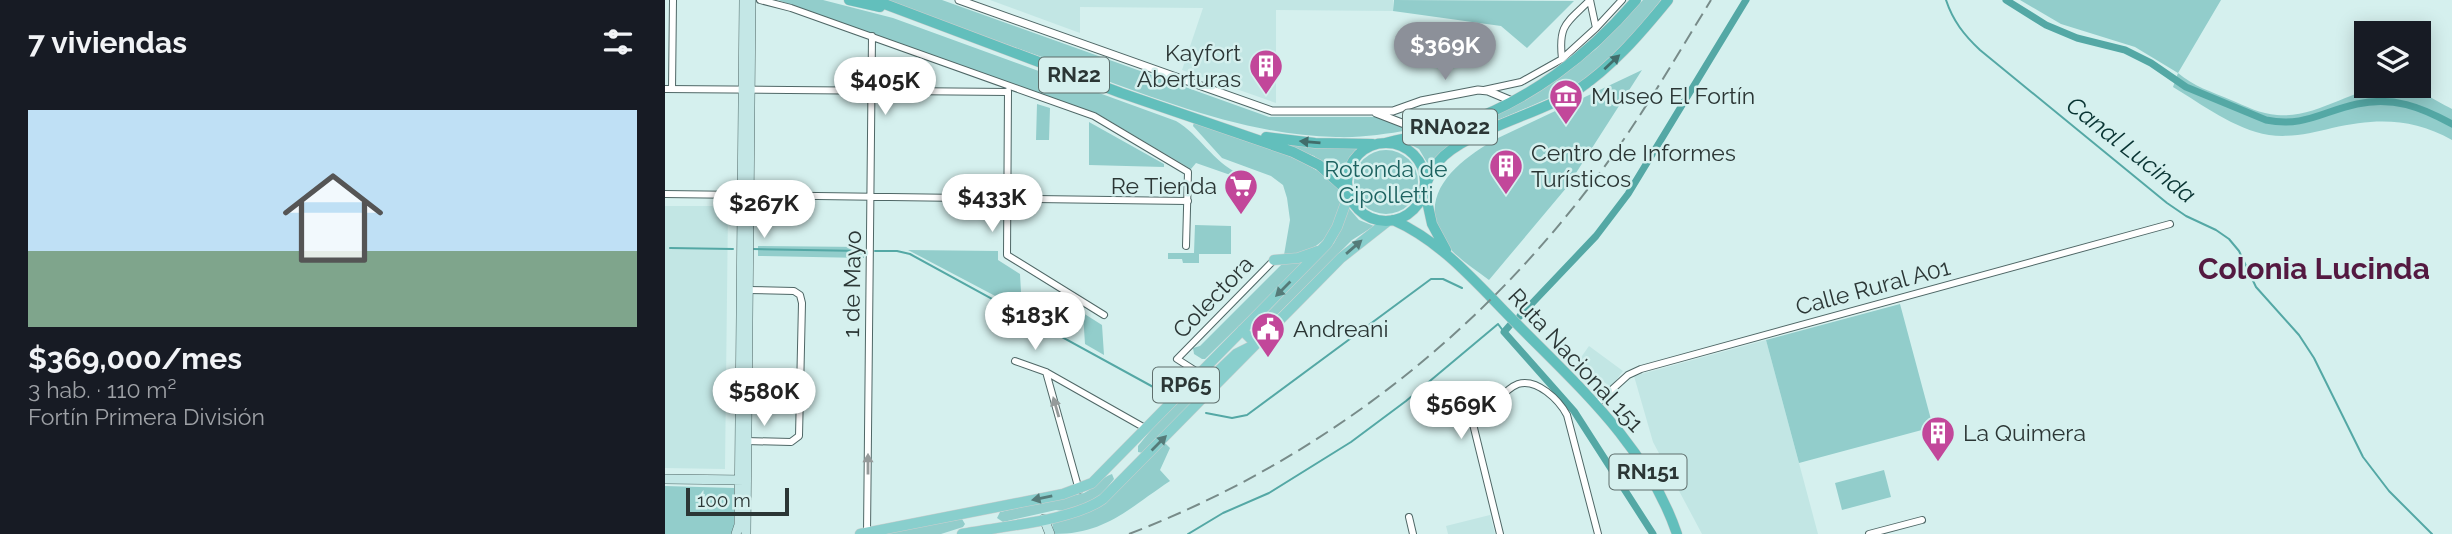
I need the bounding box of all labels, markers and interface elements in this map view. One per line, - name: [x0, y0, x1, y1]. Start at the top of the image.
- map controls: [2354, 21, 2431, 98]
- button: layers: [2354, 21, 2431, 98]
- pin: $369K: [1396, 22, 1494, 82]
- icon: filters: [599, 23, 637, 61]
- text: 7 viviendas: [28, 25, 187, 60]
- text: $369K: [1410, 31, 1480, 58]
- place label: Kayfort Aberturas: [1137, 39, 1241, 92]
- building icon: Kayfort Aberturas: [1247, 47, 1285, 96]
- one-way arrow: [1603, 54, 1620, 70]
- road number: RN22: [1039, 57, 1109, 92]
- pin: $405K: [836, 58, 934, 117]
- text: $405K: [850, 66, 920, 93]
- museum icon: Museo El Fortín: [1547, 77, 1585, 126]
- place label: Museo El Fortín: [1591, 82, 1755, 109]
- water label: Canal Lucinda: [2061, 90, 2202, 209]
- road number: RNA022: [1403, 110, 1497, 144]
- one-way arrow: [1299, 137, 1321, 148]
- place label: Centro de Informes Turísticos: [1531, 139, 1736, 192]
- building icon: Centro de Informes Turísticos: [1487, 147, 1525, 196]
- icon: home: [270, 155, 396, 281]
- park label: Rotonda de Cipolletti: [1324, 155, 1448, 208]
- supermarket icon: Re Tienda: [1222, 167, 1260, 216]
- place label: Re Tienda: [1111, 172, 1217, 199]
- pin: $433K: [943, 174, 1041, 234]
- pin: $267K: [715, 180, 813, 240]
- text: $433K: [958, 183, 1026, 210]
- text: $267K: [729, 189, 799, 216]
- street label: 1 de Mayo: [837, 230, 866, 338]
- one-way arrow: [1345, 239, 1363, 255]
- street label: Colectora: [1167, 250, 1258, 343]
- district label: Colonia Lucinda: [2198, 251, 2430, 286]
- street label: Calle Rural A01: [1793, 253, 1953, 320]
- one-way arrow: [1275, 280, 1292, 296]
- street label: Ruta Nacional 151: [1503, 283, 1650, 437]
- pin: $183K: [986, 292, 1084, 352]
- text: $183K: [1001, 301, 1069, 328]
- public building icon: Andreani: [1249, 310, 1287, 359]
- place label: Andreani: [1293, 315, 1388, 342]
- text: $369,000/mes: [28, 341, 242, 376]
- pin: $580K: [715, 368, 813, 428]
- road number: RP65: [1153, 368, 1219, 402]
- text: 3 hab. · 110 m²: [28, 376, 176, 403]
- text: $580K: [729, 377, 799, 404]
- pin: $569K: [1412, 382, 1510, 441]
- text: $569K: [1426, 390, 1496, 417]
- one-way arrow: [1050, 397, 1060, 418]
- text: Fortín Primera División: [28, 403, 265, 430]
- building icon: La Quimera: [1919, 414, 1957, 463]
- place label: La Quimera: [1963, 419, 2086, 446]
- one-way arrow: [1151, 435, 1167, 451]
- one-way arrow: [862, 453, 874, 475]
- road number: RN151: [1609, 454, 1686, 490]
- scale bar: [686, 485, 789, 517]
- text: 100 m: [697, 489, 751, 511]
- one-way arrow: [1031, 493, 1053, 504]

